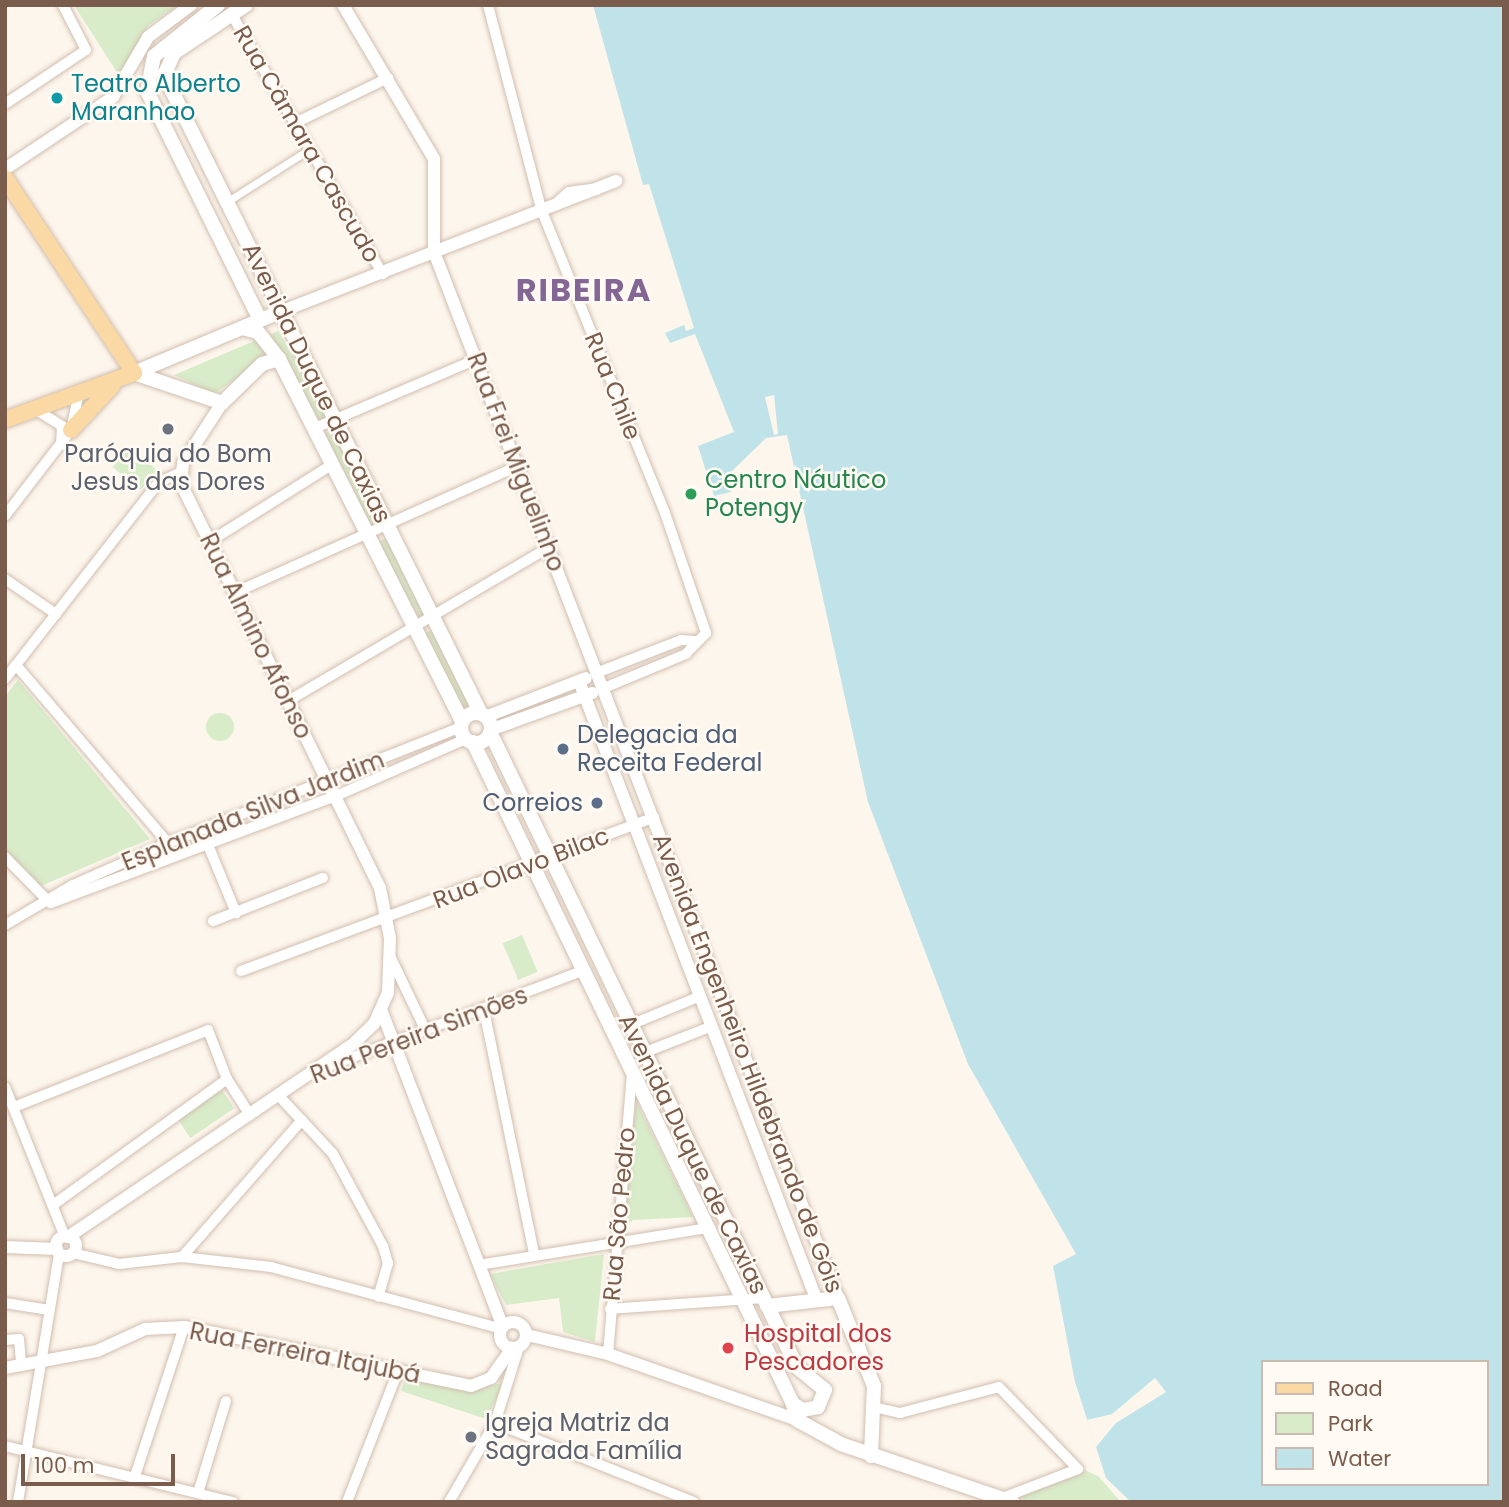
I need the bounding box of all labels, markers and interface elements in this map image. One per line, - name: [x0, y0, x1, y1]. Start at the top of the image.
- street label: Rua Câmara Cascudo: [227, 20, 387, 268]
- place label: Teatro Alberto Maranhao: [71, 70, 241, 126]
- marker: Teatro Alberto Maranhao: [49, 90, 65, 106]
- street label: Avenida Duque de Caxias: [236, 238, 398, 528]
- district label: RIBEIRA: [517, 271, 651, 309]
- street label: Rua Chile: [578, 328, 648, 444]
- street label: Rua Frei Miguelinho: [461, 349, 571, 575]
- marker: Paróquia do Bom Jesus das Dores: [160, 421, 176, 437]
- place label: Paróquia do Bom Jesus das Dores: [64, 440, 272, 496]
- place label: Centro Náutico Potengy: [705, 466, 886, 522]
- marker: Centro Náutico Potengy: [683, 486, 699, 502]
- street label: Rua Almino Afonso: [194, 529, 318, 743]
- place label: Delegacia da Receita Federal: [577, 721, 762, 777]
- marker: Delegacia da Receita Federal: [555, 741, 571, 757]
- street label: Esplanada Silva Jardim: [118, 745, 388, 877]
- place label: Correios: [483, 789, 583, 817]
- marker: Correios: [589, 795, 605, 811]
- street label: Rua Olavo Bilac: [429, 821, 613, 915]
- street label: Avenida Engenheiro Hildebrando de Góis: [647, 829, 849, 1297]
- street label: Rua Pereira Simões: [306, 980, 532, 1090]
- street label: Avenida Duque de Caxias: [612, 1009, 774, 1299]
- street label: Rua São Pedro: [597, 1126, 641, 1302]
- street label: Rua Ferreira Itajubá: [187, 1316, 423, 1390]
- place label: Hospital dos Pescadores: [744, 1320, 892, 1376]
- marker: Hospital dos Pescadores: [718, 1338, 738, 1358]
- legend: [1260, 1360, 1488, 1486]
- text: Road: [1328, 1374, 1383, 1403]
- place label: Igreja Matriz da Sagrada Família: [485, 1409, 683, 1465]
- text: Park: [1328, 1409, 1373, 1438]
- marker: Igreja Matriz da Sagrada Família: [463, 1429, 479, 1445]
- scale bar: [24, 1440, 178, 1484]
- text: Water: [1328, 1444, 1391, 1473]
- text: 100 m: [34, 1451, 94, 1480]

